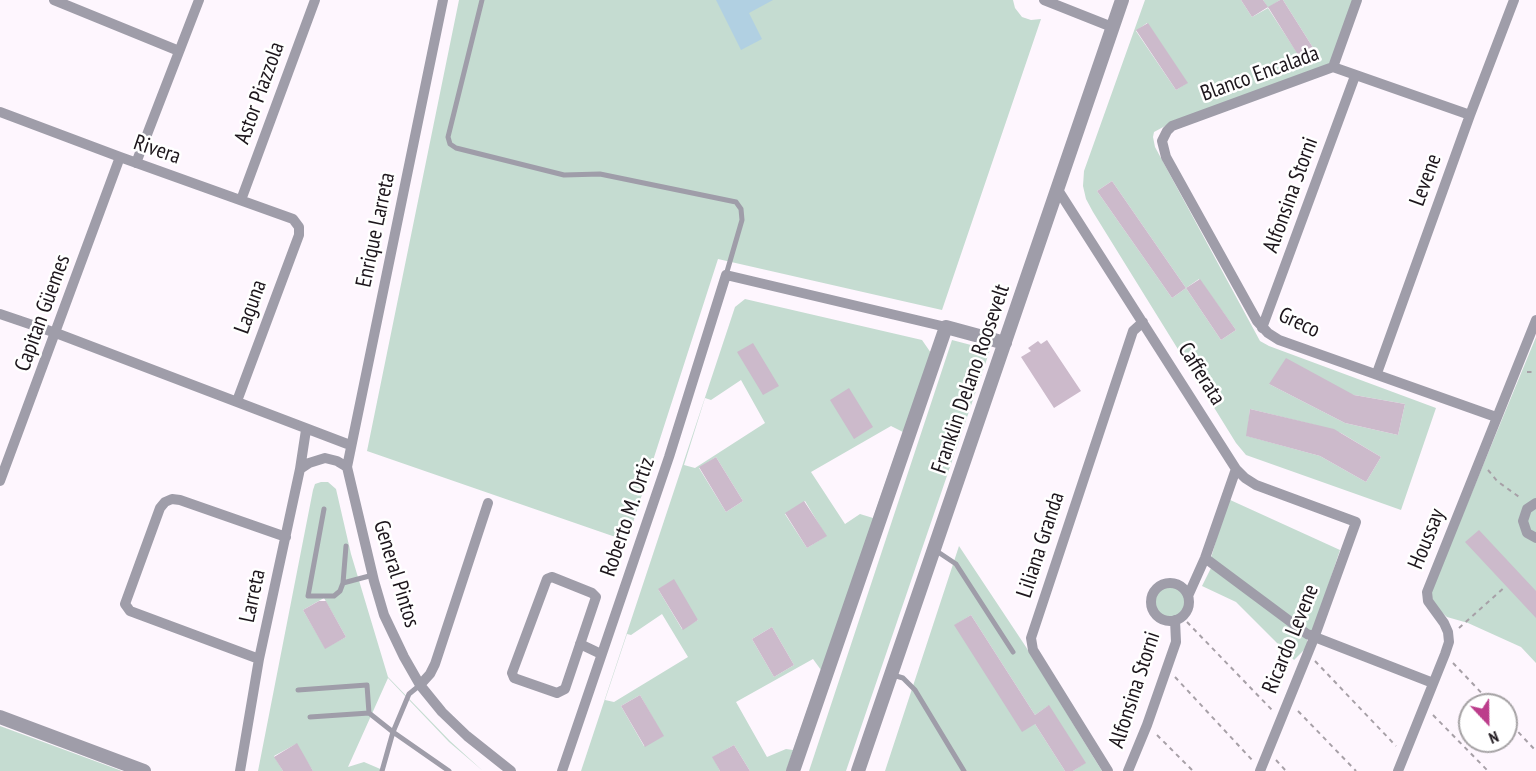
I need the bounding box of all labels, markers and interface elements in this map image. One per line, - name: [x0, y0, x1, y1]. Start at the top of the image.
- street label: Astor Piazzola: [229, 38, 291, 148]
- street label: Blanco Encalada: [1197, 40, 1323, 108]
- street label: Rivera: [130, 130, 184, 170]
- street label: Alfonsina Storni: [1258, 134, 1324, 256]
- street label: Levene: [1404, 150, 1448, 210]
- street label: Enrique Larreta: [351, 170, 401, 290]
- street label: Capitan Güemes: [10, 251, 76, 375]
- street label: Laguna: [229, 277, 273, 337]
- street label: Franklin Delano Roosevelt: [926, 281, 1016, 477]
- street label: Greco: [1274, 302, 1324, 344]
- street label: Cafferata: [1172, 338, 1230, 410]
- street label: Roberto M. Ortiz: [595, 454, 661, 580]
- street label: Liliana Granda: [1012, 489, 1070, 601]
- street label: Houssay: [1403, 505, 1451, 573]
- street label: General Pintos: [367, 517, 425, 631]
- street label: Larreta: [235, 567, 271, 625]
- street label: Ricardo Levene: [1257, 581, 1325, 697]
- street label: Alfonsina Storni: [1104, 628, 1166, 752]
- north arrow: [1458, 693, 1518, 753]
- text: N: [1486, 727, 1502, 749]

